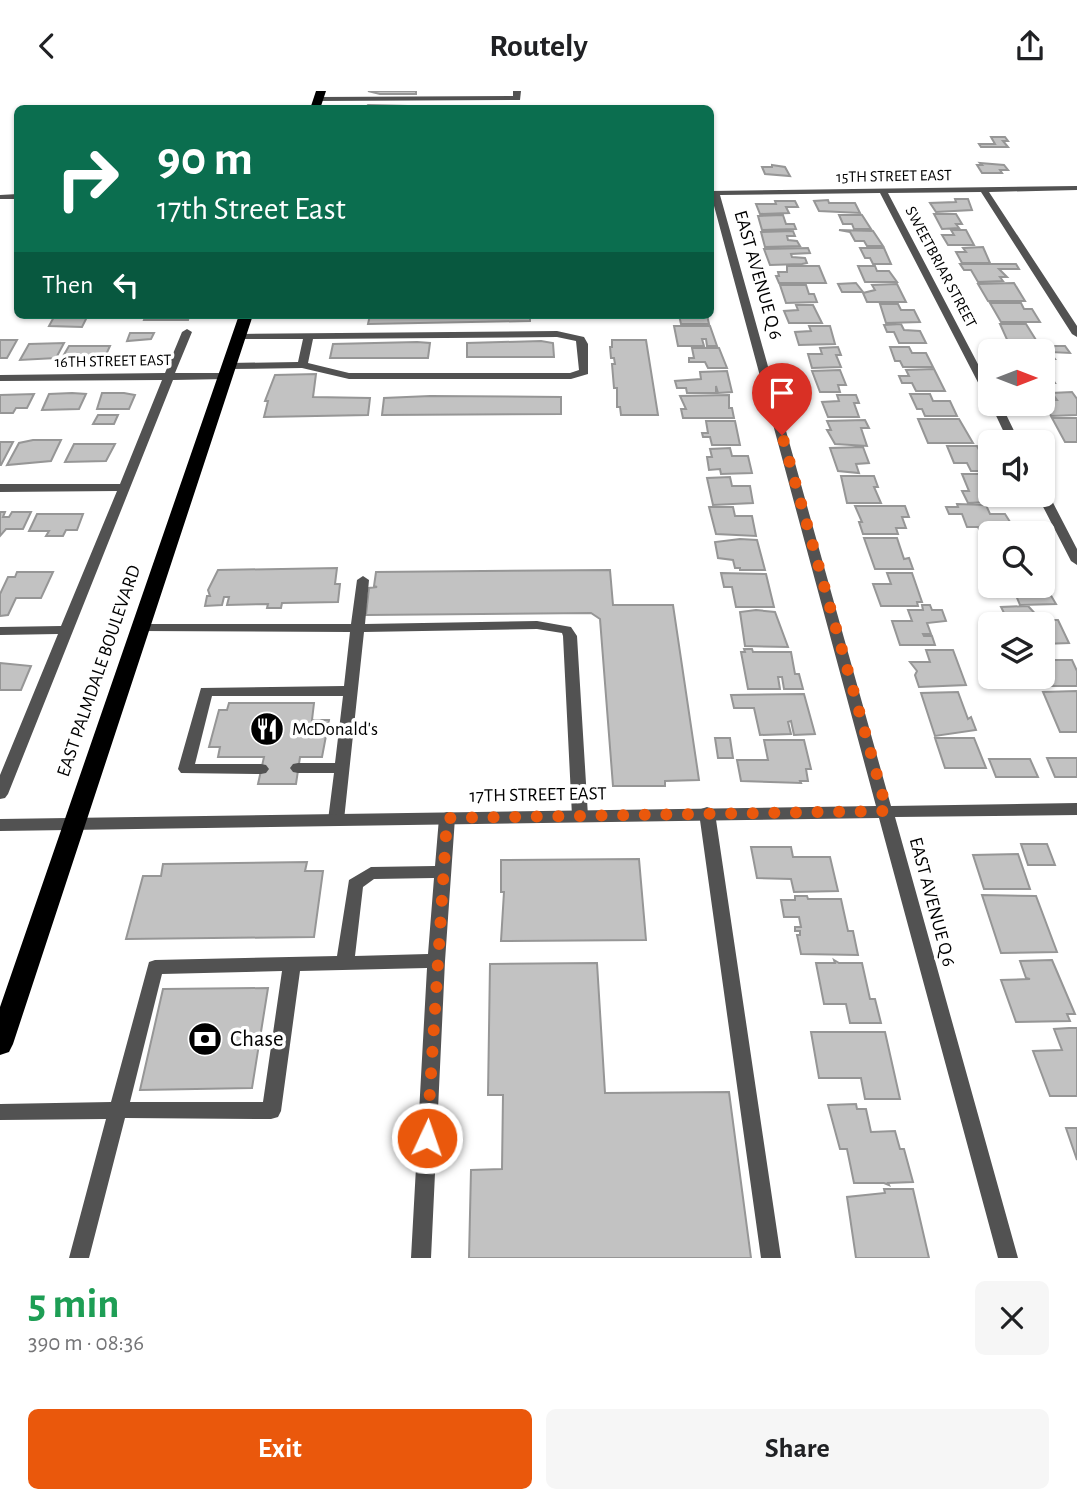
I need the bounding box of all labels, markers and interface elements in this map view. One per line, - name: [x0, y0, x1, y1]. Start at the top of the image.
- icon: back: [28, 27, 66, 65]
- icon: share: [1011, 27, 1049, 65]
- text: Routely: [489, 30, 588, 62]
- icon: right: [42, 133, 133, 224]
- text: 90 m: [157, 135, 253, 184]
- street label: 15TH STREET EAST: [836, 167, 952, 185]
- text: 17th Street East: [157, 193, 346, 225]
- street label: SWEETBRIAR STREET: [902, 204, 980, 330]
- street label: EAST AVENUE Q 6: [731, 208, 785, 342]
- icon: left: [107, 266, 145, 304]
- text: Then: [42, 272, 93, 298]
- north arrow: [978, 339, 1055, 417]
- map controls: [978, 339, 1055, 689]
- street label: 16TH STREET EAST: [55, 352, 172, 370]
- pin: [752, 363, 812, 435]
- icon: arrive: [763, 374, 801, 412]
- button: sound: [978, 430, 1055, 507]
- button: search: [978, 521, 1055, 598]
- street label: EAST PALMDALE BOULEVARD: [54, 563, 144, 779]
- button: layers: [978, 612, 1055, 689]
- restaurant icon: McDonald's: [248, 710, 286, 748]
- place label: McDonald's: [292, 720, 378, 739]
- street label: 17TH STREET EAST: [469, 784, 607, 806]
- street label: EAST AVENUE Q 6: [906, 835, 958, 969]
- bank icon: Chase: [186, 1020, 224, 1058]
- place label: Chase: [230, 1028, 284, 1051]
- position arrow: [390, 1101, 464, 1175]
- button: close: [975, 1281, 1049, 1355]
- text: 5 min: [28, 1283, 120, 1325]
- text: 390 m · 08:36: [28, 1332, 144, 1355]
- button: Exit: [28, 1409, 532, 1489]
- button: Share: [546, 1409, 1049, 1489]

